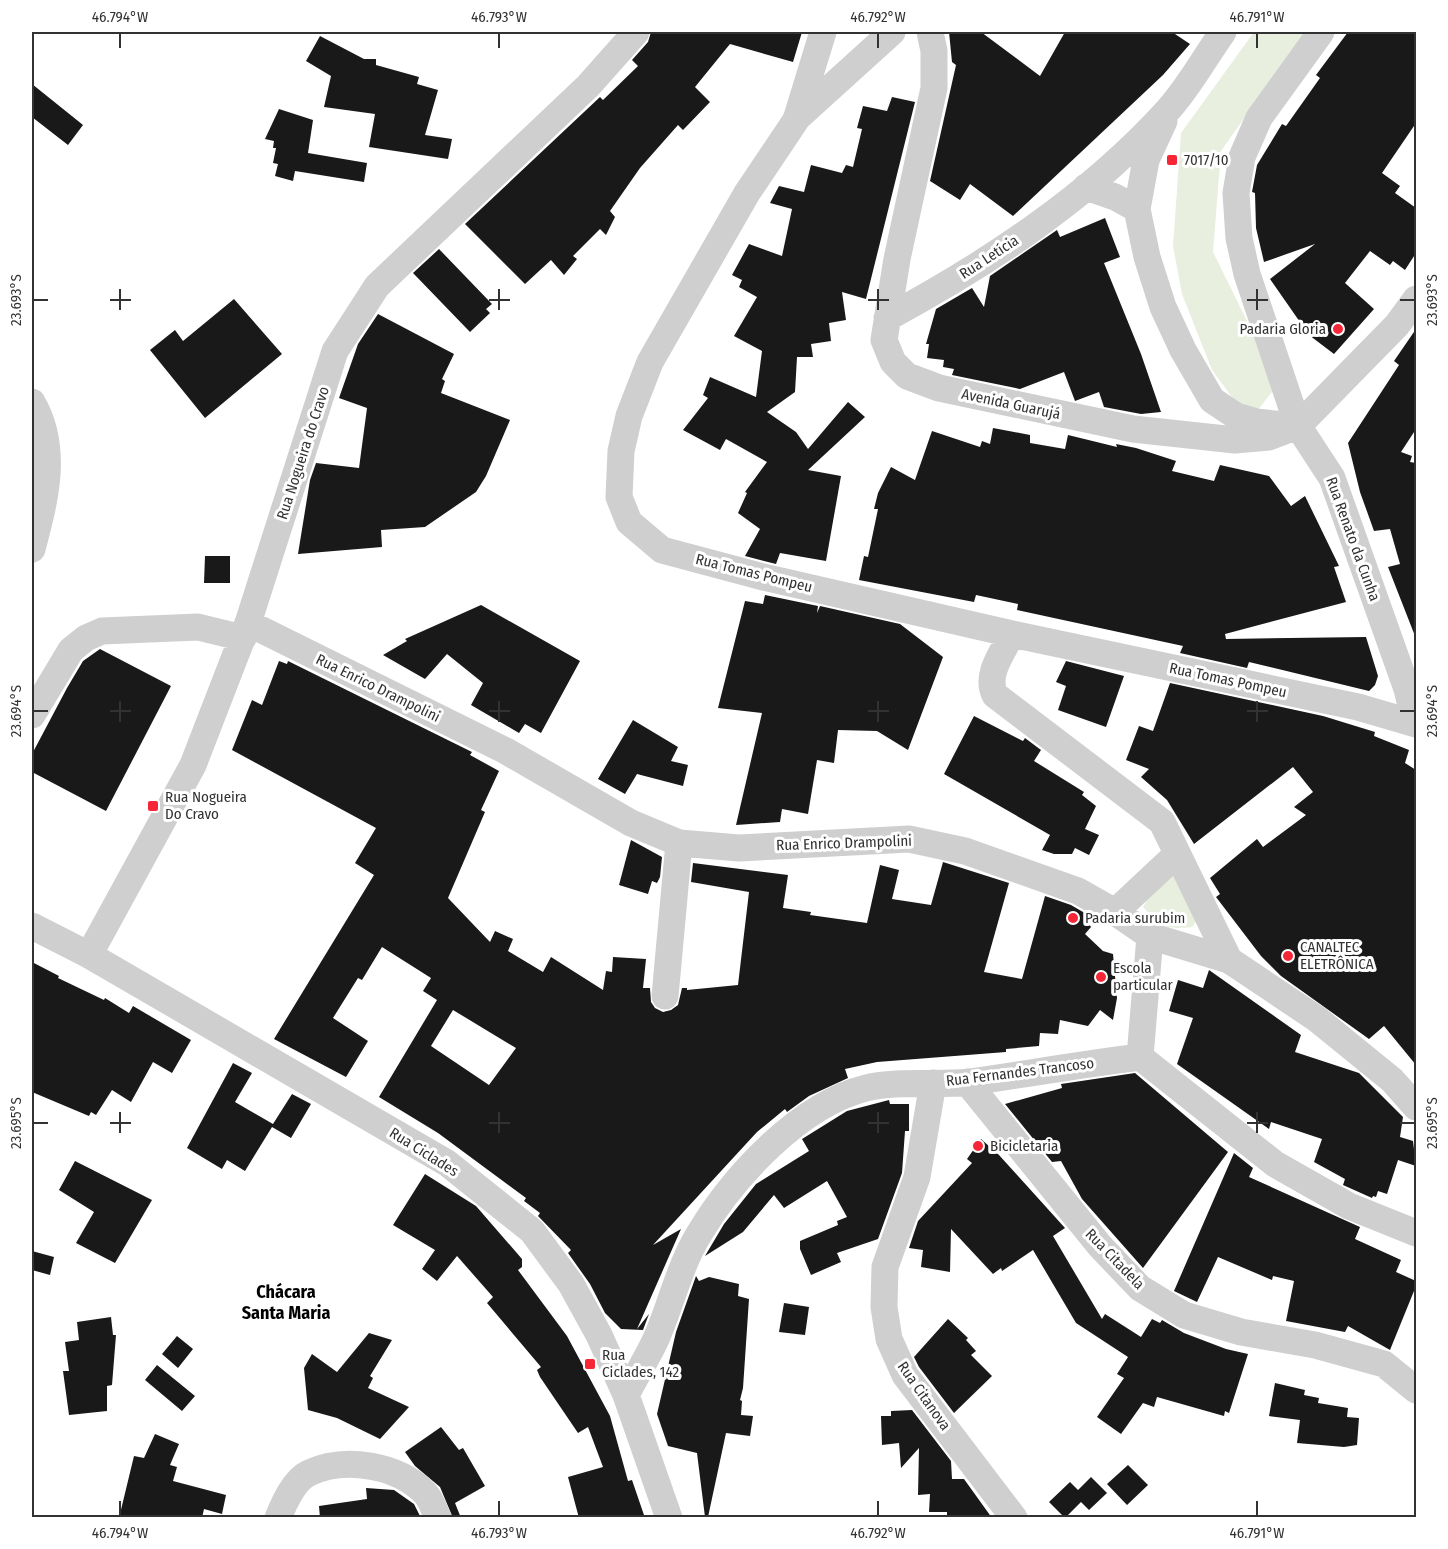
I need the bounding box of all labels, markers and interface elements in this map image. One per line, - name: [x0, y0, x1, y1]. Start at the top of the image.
- text: 46.794°W: [92, 8, 148, 26]
- text: 46.793°W: [471, 8, 527, 26]
- text: 46.792°W: [850, 8, 906, 26]
- text: 46.791°W: [1230, 8, 1284, 26]
- place label: 7017/10: [1184, 151, 1228, 169]
- marker: 7017/10: [1165, 153, 1179, 167]
- street label: Rua Letícia: [956, 231, 1022, 283]
- text: 23.693°S: [7, 274, 25, 326]
- text: 23.693°S: [1423, 274, 1441, 326]
- place label: Padaria Gloria: [1240, 320, 1326, 338]
- marker: Padaria Gloria: [1331, 322, 1345, 336]
- street label: Rua Nogueira do Cravo: [273, 384, 333, 522]
- street label: Avenida Guarujá: [960, 385, 1062, 423]
- street label: Rua Renato da Cunha: [1322, 474, 1384, 604]
- street label: Rua Tomas Pompeu: [694, 550, 814, 596]
- street label: Rua Enrico Drampolini: [313, 650, 443, 726]
- street label: Rua Tomas Pompeu: [1168, 659, 1288, 701]
- text: 23.694°S: [7, 685, 25, 737]
- text: 23.694°S: [1423, 685, 1441, 737]
- place label: Rua Nogueira Do Cravo: [165, 788, 247, 823]
- marker: Rua Nogueira Do Cravo: [146, 799, 160, 813]
- street label: Rua Enrico Drampolini: [776, 832, 912, 854]
- place label: Padaria surubim: [1085, 909, 1185, 927]
- marker: Padaria surubim: [1066, 911, 1080, 925]
- place label: CANALTEC ELETRÔNICA: [1300, 938, 1374, 973]
- marker: CANALTEC ELETRÔNICA: [1281, 949, 1295, 963]
- place label: Escola particular: [1113, 959, 1173, 994]
- marker: Escola particular: [1094, 970, 1108, 984]
- street label: Rua Fernandes Trancoso: [945, 1054, 1095, 1090]
- text: 23.695°S: [7, 1097, 25, 1149]
- text: 23.695°S: [1423, 1097, 1441, 1149]
- street label: Rua Ciclades: [386, 1124, 462, 1180]
- place label: Bicicletaria: [990, 1137, 1058, 1155]
- marker: Bicicletaria: [971, 1139, 985, 1153]
- street label: Rua Citadela: [1082, 1225, 1148, 1293]
- district label: Chácara Santa Maria: [242, 1281, 330, 1324]
- place label: Rua Ciclades, 142: [602, 1346, 679, 1381]
- marker: Rua Ciclades, 142: [583, 1357, 597, 1371]
- street label: Rua Citanova: [894, 1358, 954, 1434]
- text: 46.794°W: [92, 1524, 148, 1542]
- text: 46.793°W: [471, 1524, 527, 1542]
- text: 46.792°W: [850, 1524, 906, 1542]
- text: 46.791°W: [1230, 1524, 1284, 1542]

